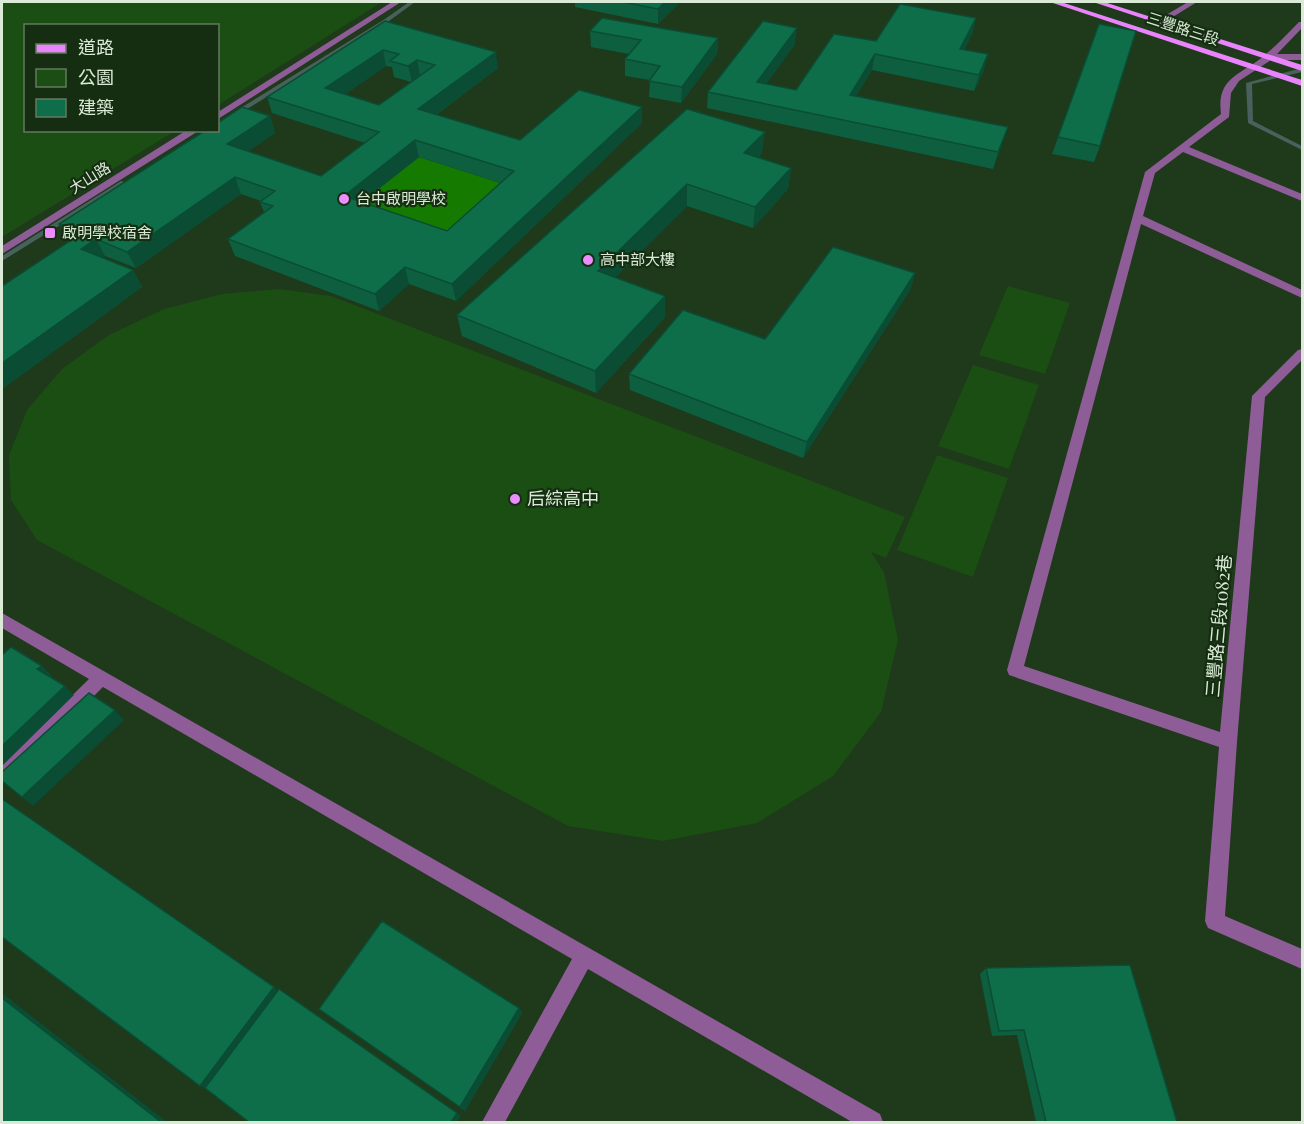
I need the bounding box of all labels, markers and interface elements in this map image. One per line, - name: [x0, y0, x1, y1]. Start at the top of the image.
- street label: 三豐路三段: [1145, 7, 1222, 49]
- legend: [24, 24, 219, 132]
- text: 道路: [78, 35, 114, 59]
- text: 公園: [78, 65, 114, 89]
- text: 建築: [78, 95, 114, 119]
- street label: 大山路: [65, 157, 114, 198]
- place label: 台中啟明學校: [356, 188, 446, 208]
- marker: 台中啟明學校: [337, 192, 351, 206]
- place label: 啟明學校宿舍: [62, 222, 152, 242]
- marker: 啟明學校宿舍: [43, 226, 57, 240]
- place label: 高中部大樓: [600, 249, 675, 269]
- marker: 高中部大樓: [581, 253, 595, 267]
- place label: 后綜高中: [527, 486, 599, 510]
- marker: 后綜高中: [508, 492, 522, 506]
- street label: 三豐路三段1082巷: [1200, 553, 1236, 698]

